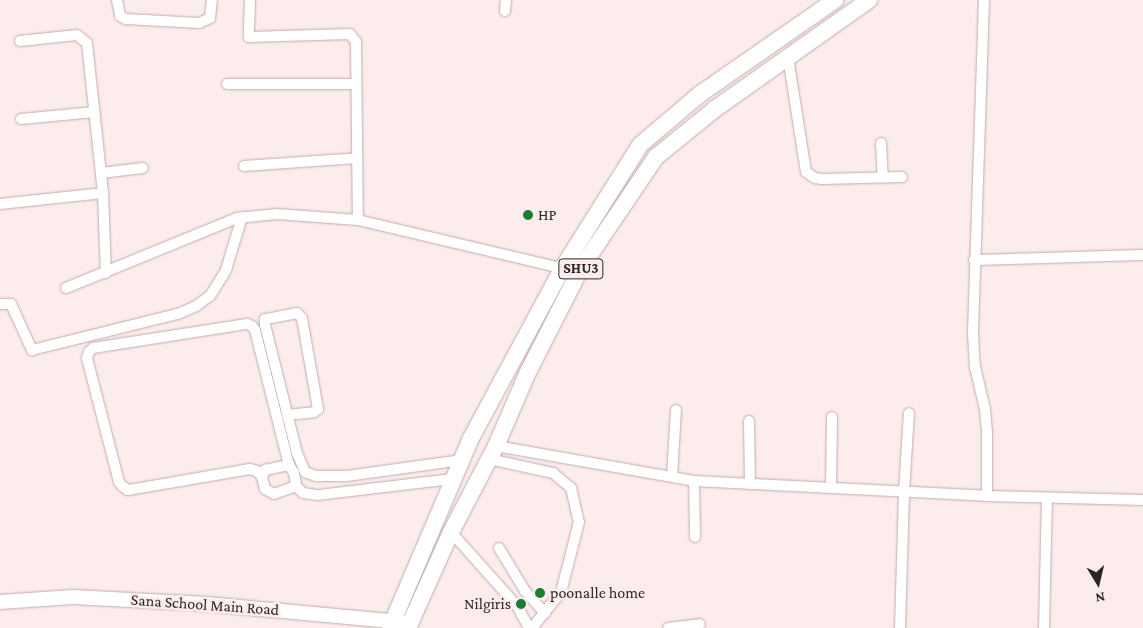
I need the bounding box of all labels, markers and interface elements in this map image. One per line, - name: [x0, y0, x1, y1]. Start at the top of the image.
- place label: HP: [538, 205, 557, 225]
- marker: HP: [522, 209, 534, 221]
- road number: SHU3: [557, 256, 605, 282]
- north arrow: [1073, 558, 1123, 608]
- place label: poonalle home: [550, 583, 645, 603]
- marker: poonalle home: [534, 587, 546, 599]
- text: N: [1094, 589, 1106, 606]
- street label: Sana School Main Road: [130, 590, 280, 620]
- place label: Nilgiris: [464, 594, 511, 614]
- marker: Nilgiris: [515, 598, 527, 610]

